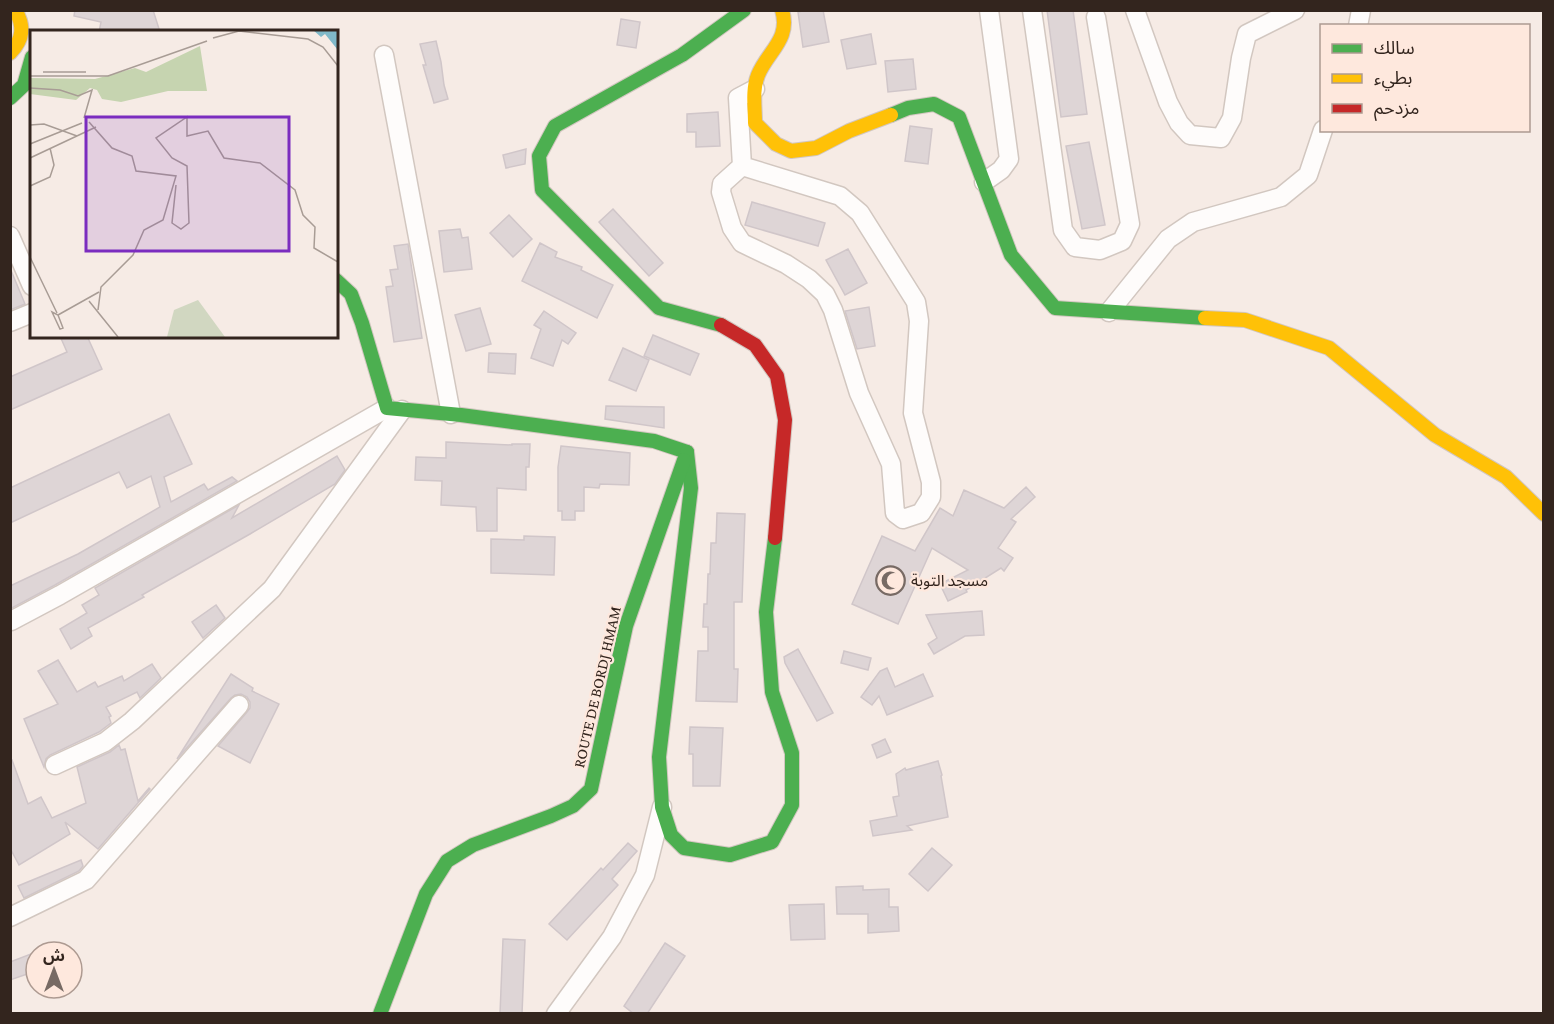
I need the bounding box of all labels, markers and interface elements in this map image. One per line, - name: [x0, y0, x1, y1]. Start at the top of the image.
- legend: [1320, 24, 1530, 132]
- inset map: [30, 30, 338, 338]
- text: سالك: [1374, 38, 1415, 58]
- text: بطيء: [1374, 68, 1412, 91]
- text: مزدحم: [1374, 98, 1419, 121]
- mosque icon: مسجد التوبة: [874, 564, 906, 596]
- place label: مسجد التوبة: [911, 572, 988, 590]
- street label: ROUTE DE BORDJ HMAM: [570, 604, 625, 770]
- north arrow: [24, 940, 84, 1000]
- text: ش: [43, 947, 65, 965]

